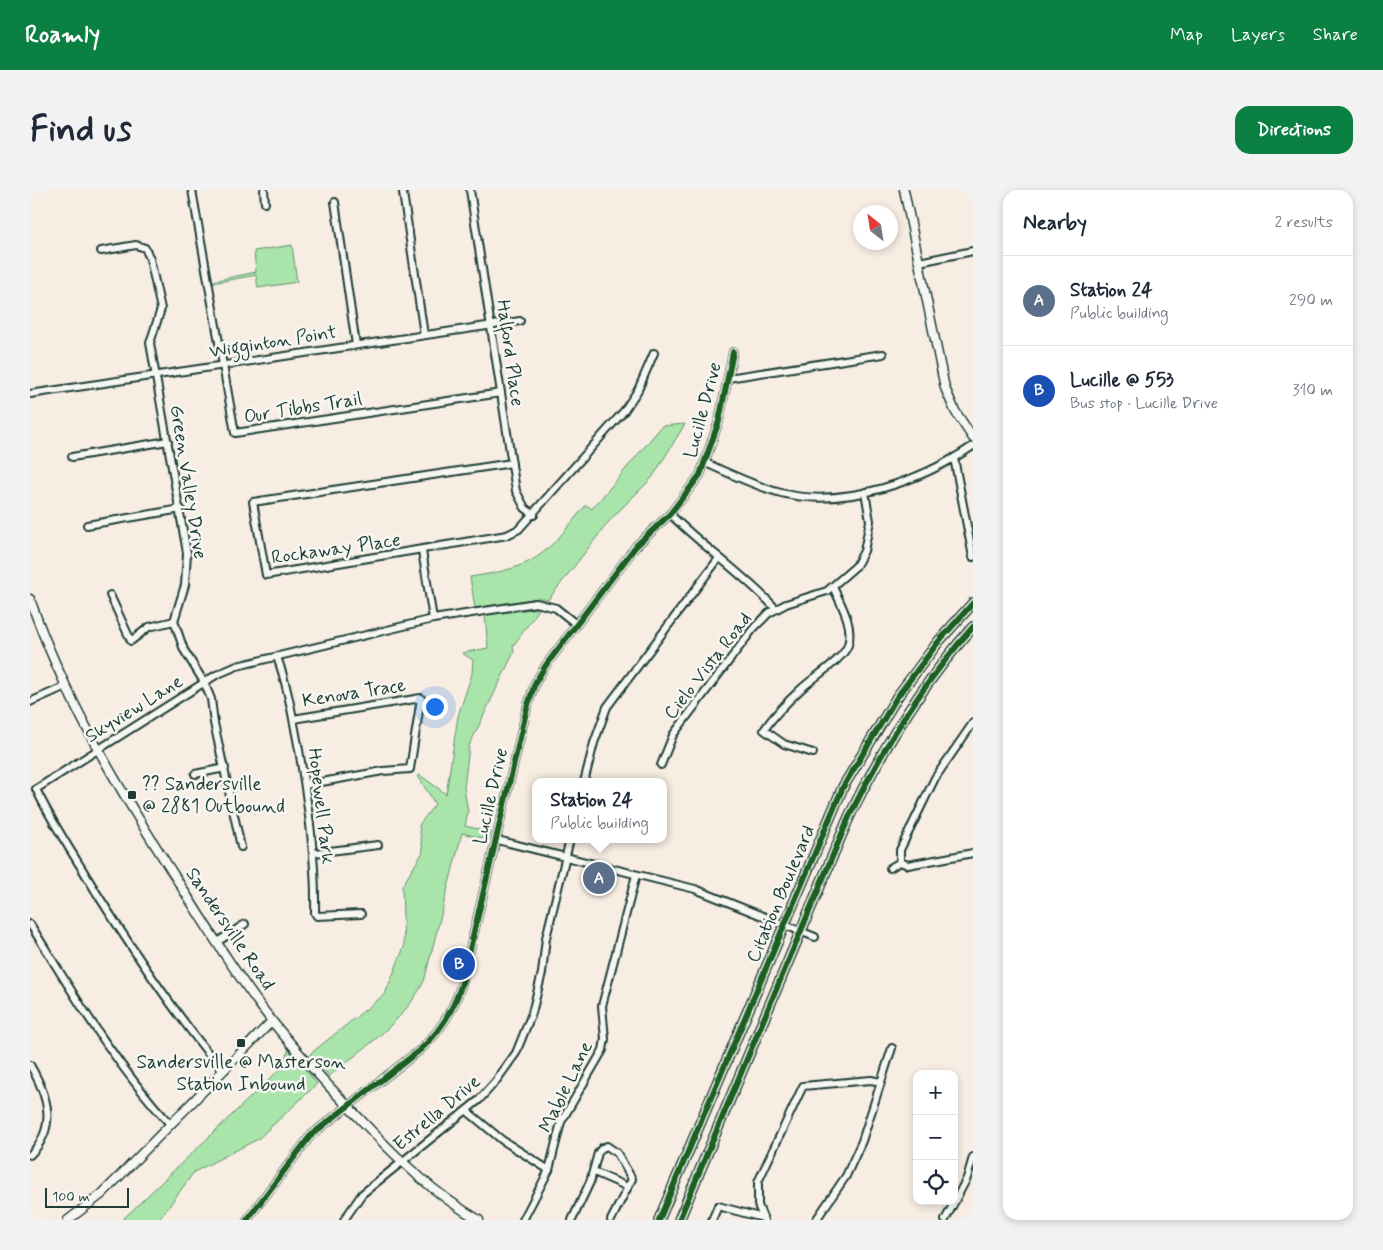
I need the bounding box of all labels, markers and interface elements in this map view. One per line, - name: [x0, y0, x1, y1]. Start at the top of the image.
- text: Roamly: [25, 20, 100, 51]
- text: Map: [1170, 23, 1203, 47]
- text: Layers: [1231, 23, 1285, 47]
- text: Share: [1313, 23, 1358, 47]
- button: Directions: [1235, 106, 1353, 154]
- text: Find us: [30, 107, 132, 153]
- north arrow: [853, 205, 898, 250]
- text: Nearby: [1023, 209, 1087, 237]
- text: 2 results: [1275, 212, 1333, 233]
- text: Station 24: [1070, 278, 1153, 303]
- text: A: [1034, 290, 1044, 311]
- text: 290 m: [1289, 290, 1333, 311]
- street label: Halford Place: [487, 298, 530, 408]
- text: Public building: [1070, 303, 1169, 324]
- street label: Wigginton Point: [208, 320, 339, 367]
- street label: Lucille Drive: [678, 359, 728, 461]
- text: Lucille @ 553: [1070, 368, 1174, 393]
- text: B: [1034, 380, 1044, 401]
- text: 310 m: [1292, 380, 1333, 401]
- street label: Our Tibbs Trail: [242, 386, 364, 430]
- text: Bus stop · Lucille Drive: [1070, 393, 1218, 414]
- street label: Green Valley Drive: [162, 403, 213, 561]
- street label: Rockaway Place: [270, 528, 402, 570]
- street label: Cielo Vista Road: [658, 607, 758, 725]
- street label: Skyview Lane: [80, 669, 188, 749]
- street label: Kenova Trace: [300, 672, 408, 714]
- your location: [422, 694, 448, 720]
- street label: Lucille Drive: [468, 745, 514, 847]
- street label: Hopewell Park: [301, 746, 341, 866]
- place label: ?? Sandersville @ 2881 Outbound: [142, 772, 285, 819]
- popup: [532, 778, 667, 843]
- text: Station 24: [550, 788, 633, 813]
- marker: ?? Sandersville @ 2881 Outbound: [126, 789, 138, 801]
- text: Public building: [550, 813, 649, 834]
- street label: Citation Boulevard: [741, 821, 821, 967]
- pin: A: [583, 859, 615, 897]
- street label: Sandersville Road: [180, 863, 280, 995]
- pin: B: [443, 945, 475, 983]
- marker: Sandersville @ Masterson Station Inbound: [235, 1037, 247, 1049]
- street label: Mable Lane: [533, 1037, 599, 1137]
- place label: Sandersville @ Masterson Station Inbound: [136, 1050, 346, 1097]
- street label: Estrella Drive: [388, 1069, 486, 1157]
- map controls: [913, 1070, 958, 1205]
- button: +: [913, 1070, 958, 1115]
- button: −: [913, 1115, 958, 1160]
- button: locate: [913, 1160, 958, 1205]
- scale bar: [45, 1185, 129, 1208]
- text: 100 m: [52, 1188, 90, 1206]

